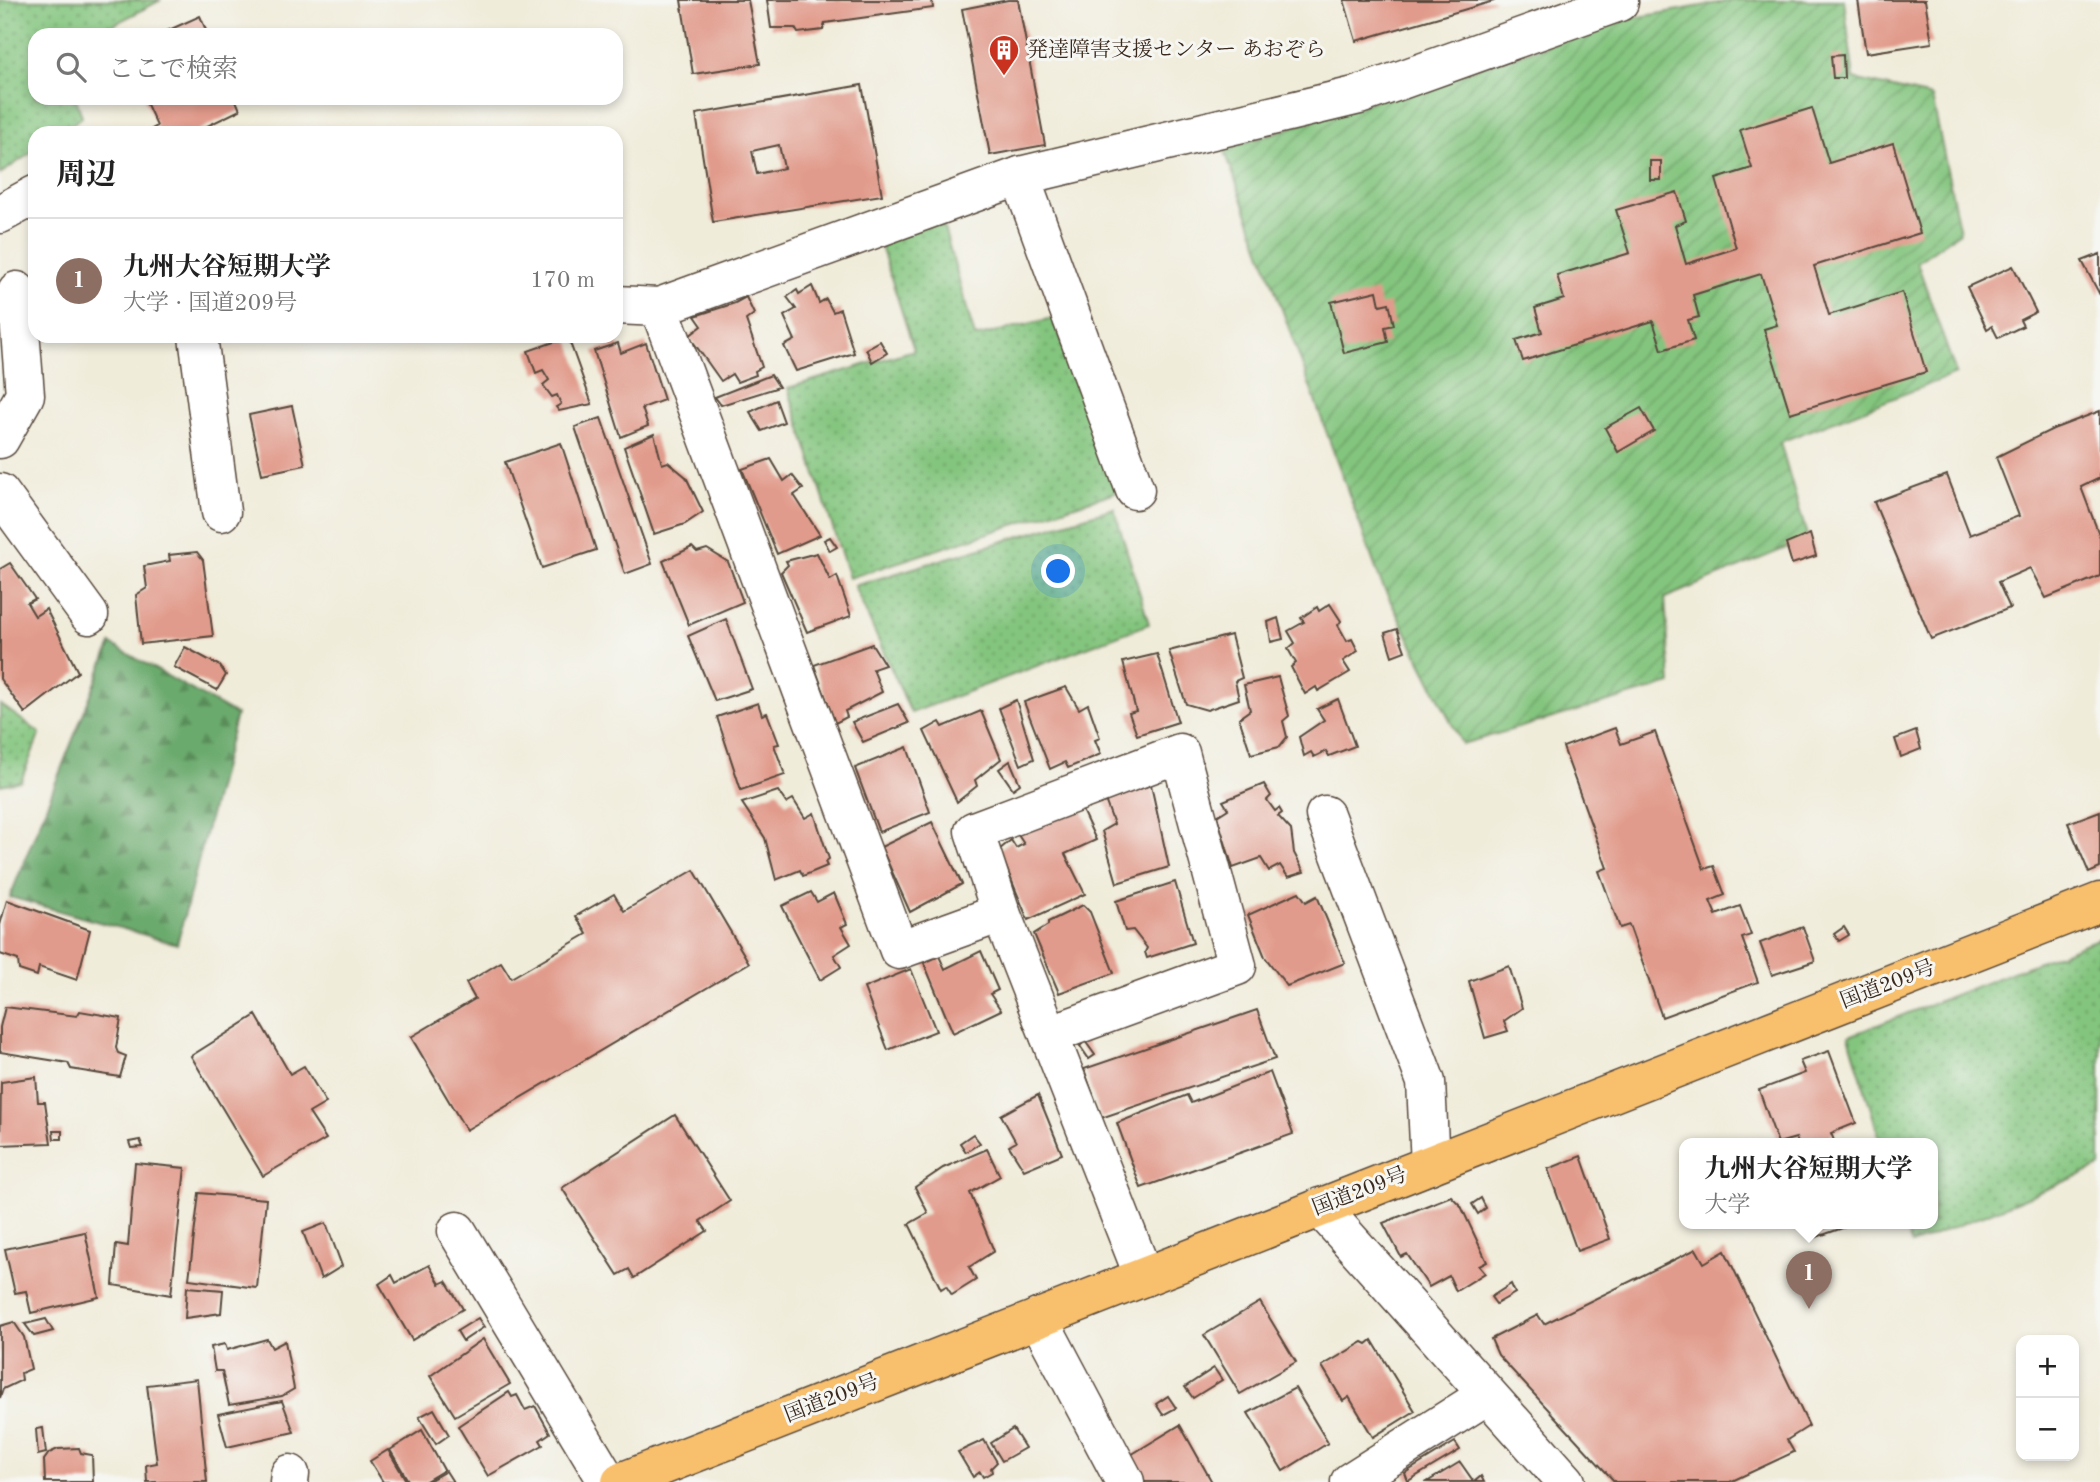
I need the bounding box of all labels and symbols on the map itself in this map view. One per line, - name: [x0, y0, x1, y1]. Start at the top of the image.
- building icon: 発達障害支援センター あおぞら: [987, 33, 1021, 77]
- place label: 発達障害支援センター あおぞら: [1027, 38, 1326, 61]
- your location: [1041, 554, 1075, 588]
- street label: 国道209号: [1837, 955, 1938, 1013]
- street label: 国道209号: [1309, 1162, 1410, 1220]
- pin: 1: [1786, 1251, 1832, 1309]
- street label: 国道209号: [781, 1369, 882, 1427]

